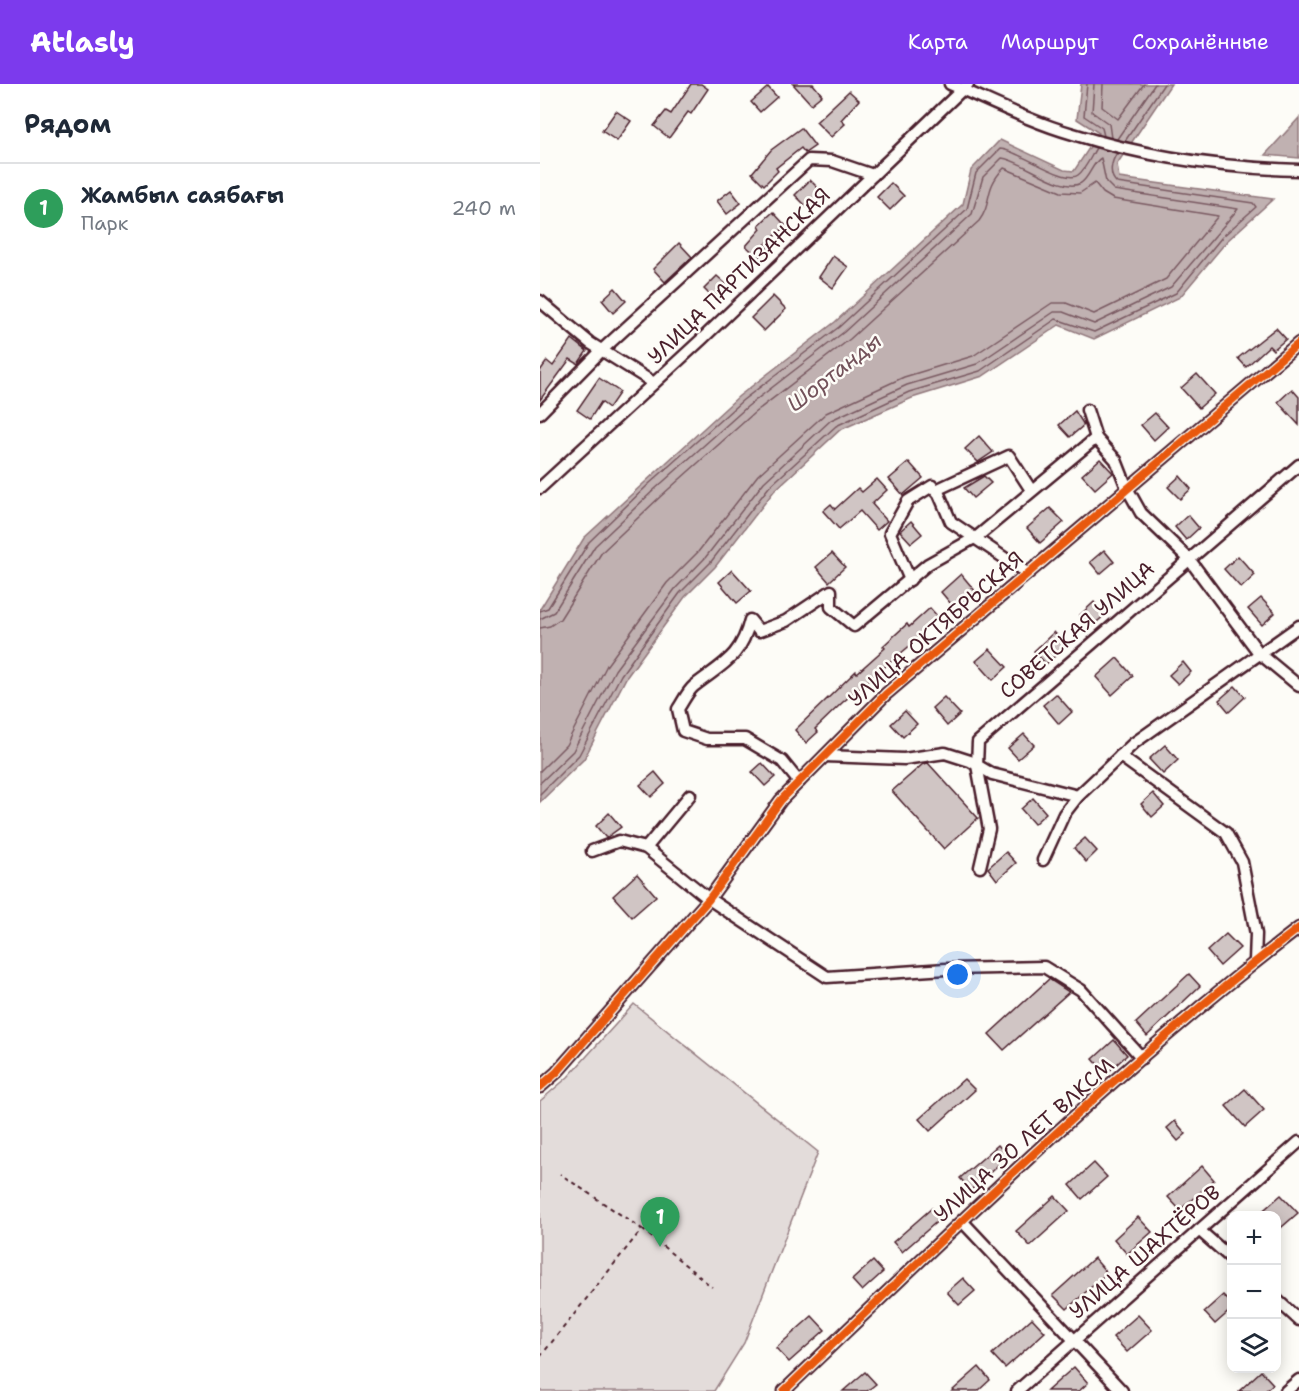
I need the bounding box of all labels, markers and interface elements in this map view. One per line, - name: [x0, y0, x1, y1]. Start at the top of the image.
- text: Atlasly: [30, 23, 135, 61]
- text: Карта: [908, 28, 968, 56]
- text: Маршрут: [1001, 28, 1099, 56]
- text: Сохранённые: [1132, 28, 1269, 56]
- text: Рядом: [24, 106, 111, 141]
- text: Жамбыл саябағы: [81, 181, 284, 210]
- street label: УЛИЦА ПАРТИЗАНСКАЯ: [642, 181, 836, 371]
- text: 1: [39, 195, 48, 221]
- text: 240 m: [451, 195, 516, 221]
- text: Парк: [81, 210, 128, 236]
- water label: Шортанды: [781, 326, 888, 418]
- street label: УЛИЦА ОКТЯБРЬСКАЯ: [842, 545, 1030, 713]
- street label: СОВЕТСКАЯ УЛИЦА: [994, 555, 1160, 705]
- your location: [943, 960, 972, 989]
- street label: УЛИЦА 30 ЛЕТ ВЛКСМ: [928, 1051, 1120, 1229]
- street label: УЛИЦА ШАХТЁРОВ: [1064, 1179, 1226, 1325]
- pin: 1: [640, 1198, 680, 1247]
- map controls: [1227, 1211, 1281, 1373]
- button: +: [1227, 1211, 1281, 1265]
- button: −: [1227, 1265, 1281, 1319]
- button: layers: [1227, 1319, 1281, 1373]

